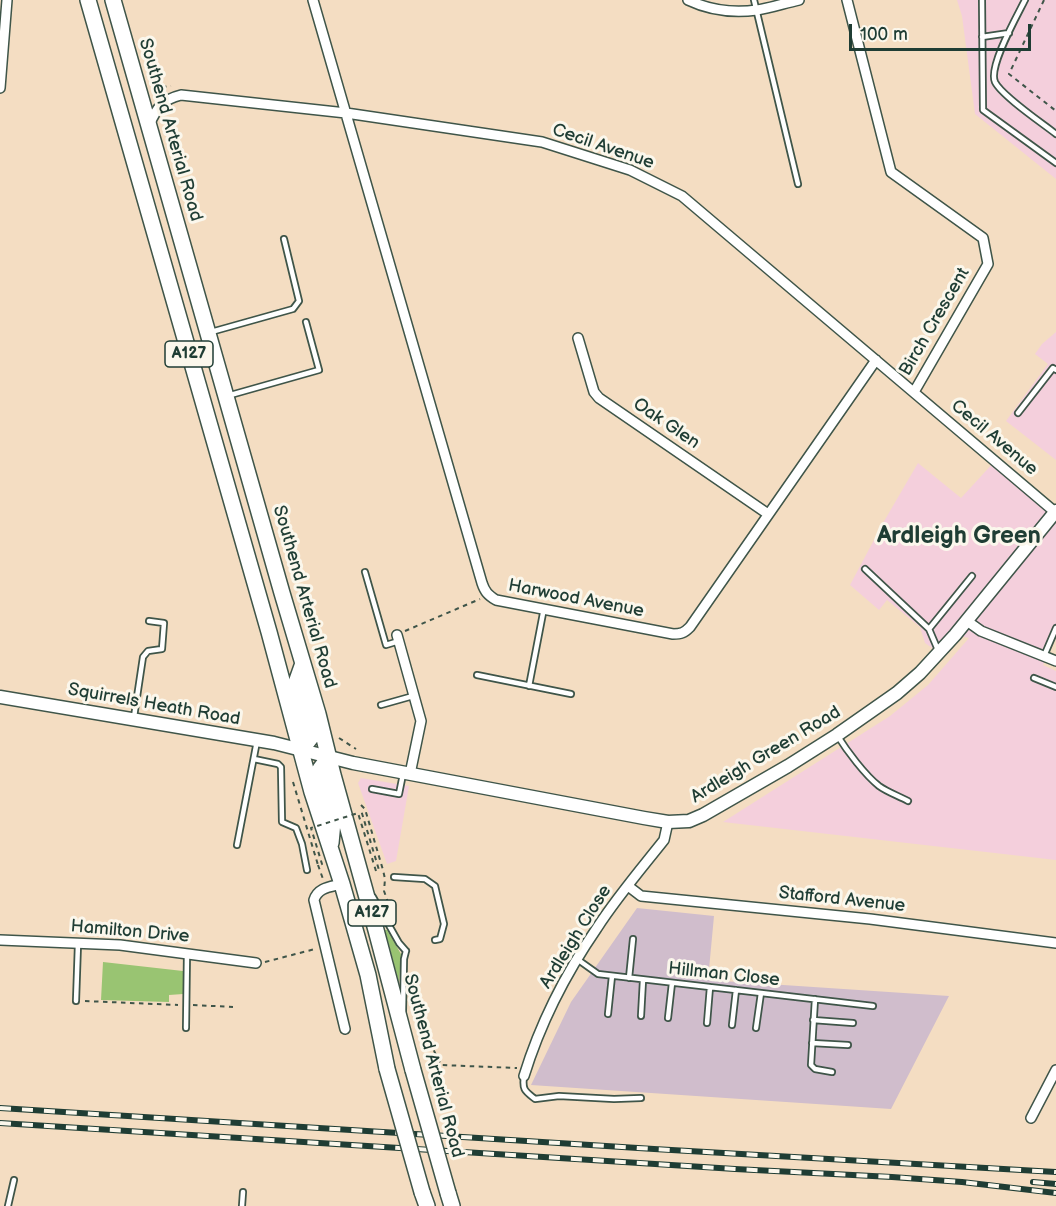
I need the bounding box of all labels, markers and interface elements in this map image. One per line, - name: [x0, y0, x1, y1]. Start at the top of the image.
- scale bar: [852, 12, 1034, 50]
- text: 100 m: [860, 24, 908, 45]
- street label: Southend Arterial Road: [134, 36, 206, 224]
- street label: Cecil Avenue: [549, 119, 657, 175]
- street label: Birch Crescent: [895, 264, 975, 380]
- road number: A127: [165, 341, 213, 367]
- street label: Oak Glen: [629, 394, 703, 454]
- street label: Cecil Avenue: [946, 395, 1042, 481]
- street label: Southend Arterial Road: [268, 503, 340, 691]
- district label: Ardleigh Green: [877, 523, 1041, 551]
- street label: Harwood Avenue: [506, 575, 646, 623]
- street label: Squirrels Heath Road: [66, 679, 242, 731]
- street label: Ardleigh Green Road: [687, 702, 845, 808]
- street label: Ardleigh Close: [536, 881, 616, 993]
- street label: Stafford Avenue: [778, 883, 906, 917]
- road number: A127: [348, 900, 396, 926]
- street label: Hamilton Drive: [70, 916, 190, 948]
- street label: Hillman Close: [667, 958, 781, 992]
- street label: Southend Arterial Road: [398, 972, 468, 1160]

